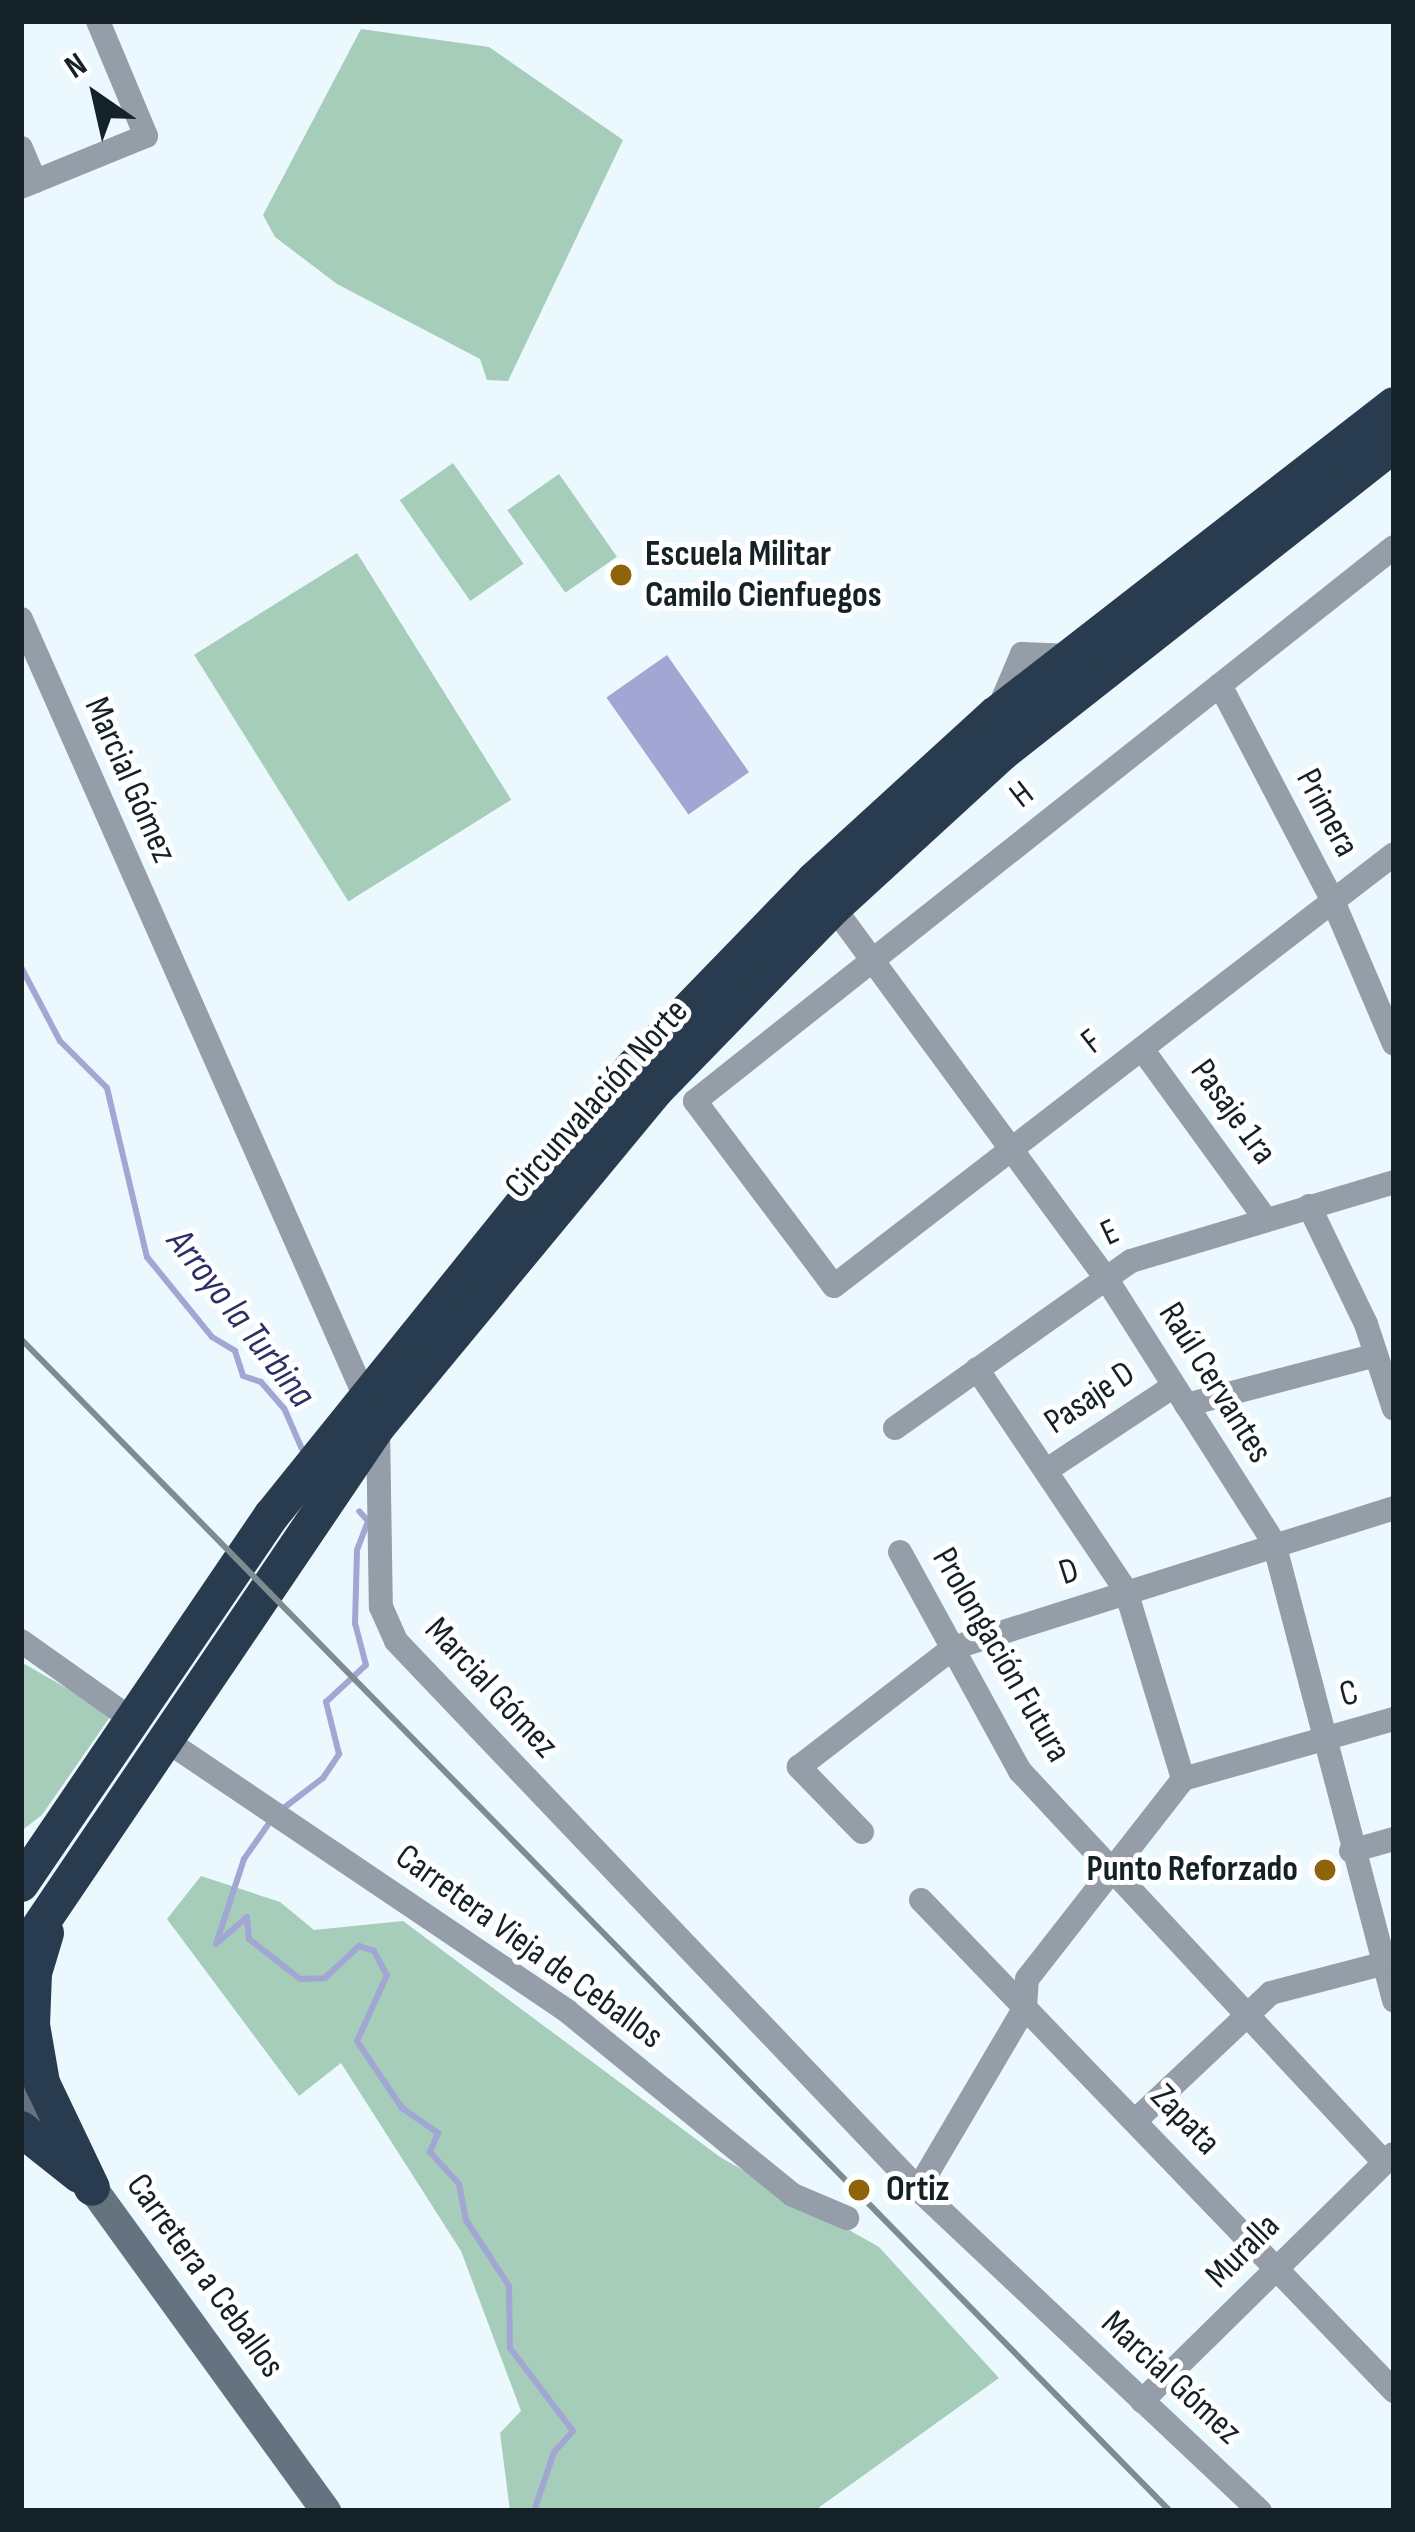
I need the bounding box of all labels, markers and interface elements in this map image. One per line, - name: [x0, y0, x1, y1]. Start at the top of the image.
- north arrow: [36, 36, 156, 156]
- text: N: [57, 45, 94, 88]
- place label: Escuela Militar Camilo Cienfuegos: [645, 532, 882, 617]
- marker: Escuela Militar Camilo Cienfuegos: [608, 562, 634, 588]
- street label: Marcial Gómez: [75, 691, 185, 869]
- street label: Primera: [1286, 762, 1368, 864]
- street label: H: [1001, 772, 1043, 818]
- street label: Circunvalación Norte: [496, 991, 698, 1207]
- street label: F: [1073, 1021, 1111, 1063]
- street label: Pasaje 1ra: [1181, 1051, 1285, 1173]
- street label: E: [1094, 1210, 1126, 1256]
- water label: Arroyo la Turbina: [156, 1220, 324, 1418]
- street label: Raúl Cervantes: [1149, 1295, 1281, 1471]
- street label: Pasaje D: [1037, 1352, 1143, 1444]
- street label: Prolongación Futura: [922, 1540, 1080, 1770]
- street label: D: [1054, 1549, 1084, 1595]
- street label: Marcial Gómez: [415, 1609, 567, 1767]
- street label: C: [1335, 1671, 1363, 1717]
- street label: Carretera Vieja de Ceballos: [387, 1836, 671, 2058]
- place label: Punto Reforzado: [1086, 1848, 1298, 1892]
- marker: Punto Reforzado: [1309, 1854, 1341, 1886]
- street label: Zapata: [1141, 2076, 1229, 2164]
- street label: Carretera a Ceballos: [117, 2166, 293, 2386]
- place label: Ortiz: [886, 2168, 949, 2212]
- marker: Ortiz: [843, 2174, 875, 2206]
- street label: Muralla: [1197, 2205, 1289, 2297]
- street label: Marcial Gómez: [1092, 2302, 1250, 2454]

